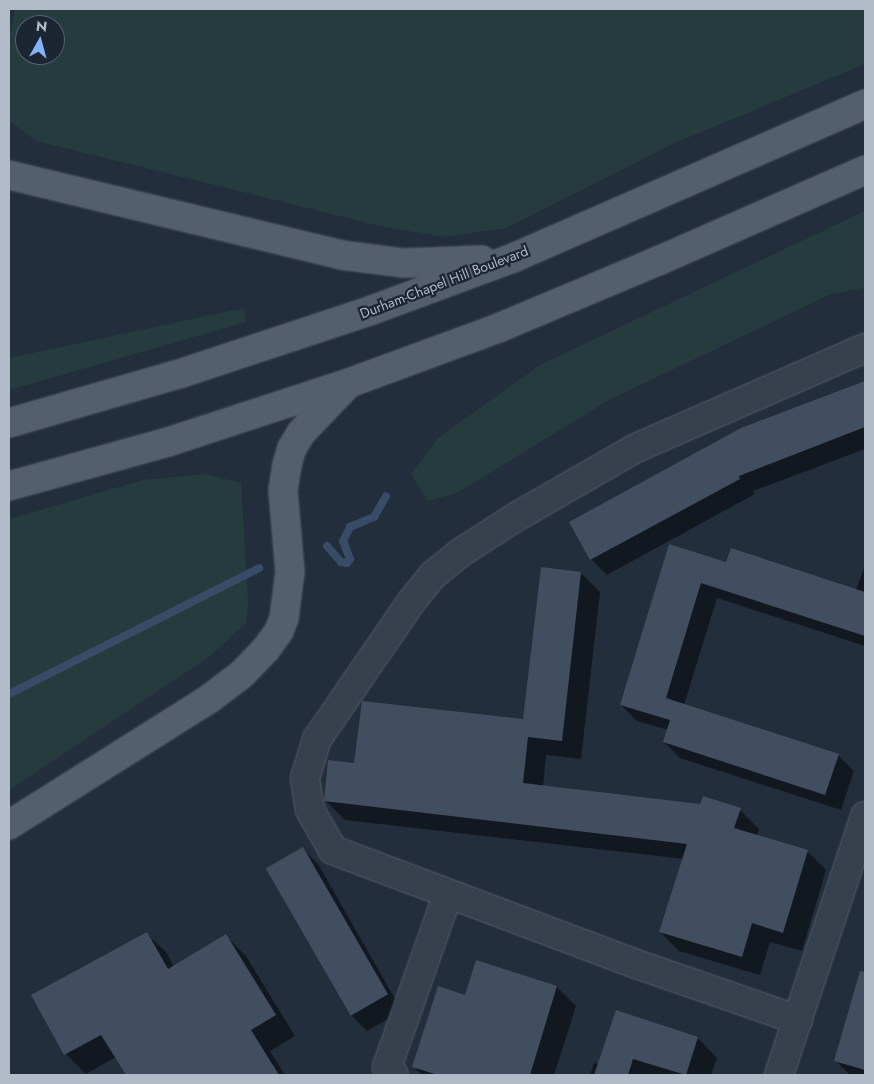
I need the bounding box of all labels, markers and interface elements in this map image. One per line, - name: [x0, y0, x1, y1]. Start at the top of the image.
- north arrow: [15, 15, 65, 65]
- text: N: [35, 16, 48, 37]
- street label: Durham-Chapel Hill Boulevard: [357, 242, 531, 322]

